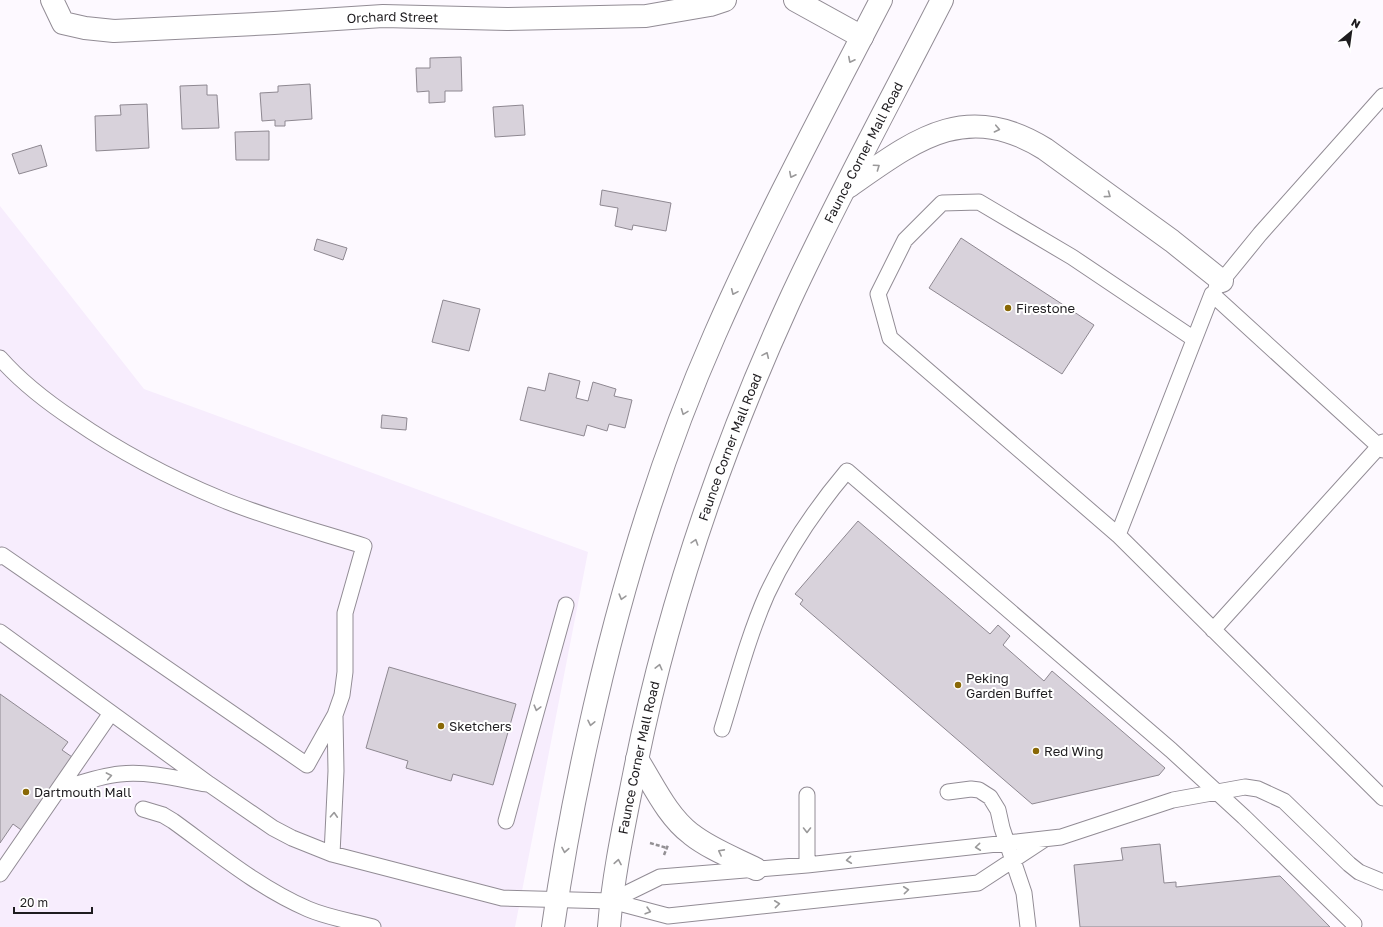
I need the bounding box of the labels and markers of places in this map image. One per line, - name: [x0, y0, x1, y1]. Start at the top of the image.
- place label: Firestone: [1016, 300, 1075, 316]
- marker: Firestone: [1003, 303, 1013, 313]
- place label: Peking Garden Buffet: [966, 670, 1053, 701]
- marker: Peking Garden Buffet: [953, 680, 963, 690]
- place label: Sketchers: [449, 718, 512, 734]
- marker: Sketchers: [436, 721, 446, 731]
- place label: Red Wing: [1044, 743, 1103, 759]
- marker: Red Wing: [1031, 746, 1041, 756]
- place label: Dartmouth Mall: [34, 784, 131, 800]
- marker: Dartmouth Mall: [21, 787, 31, 797]

